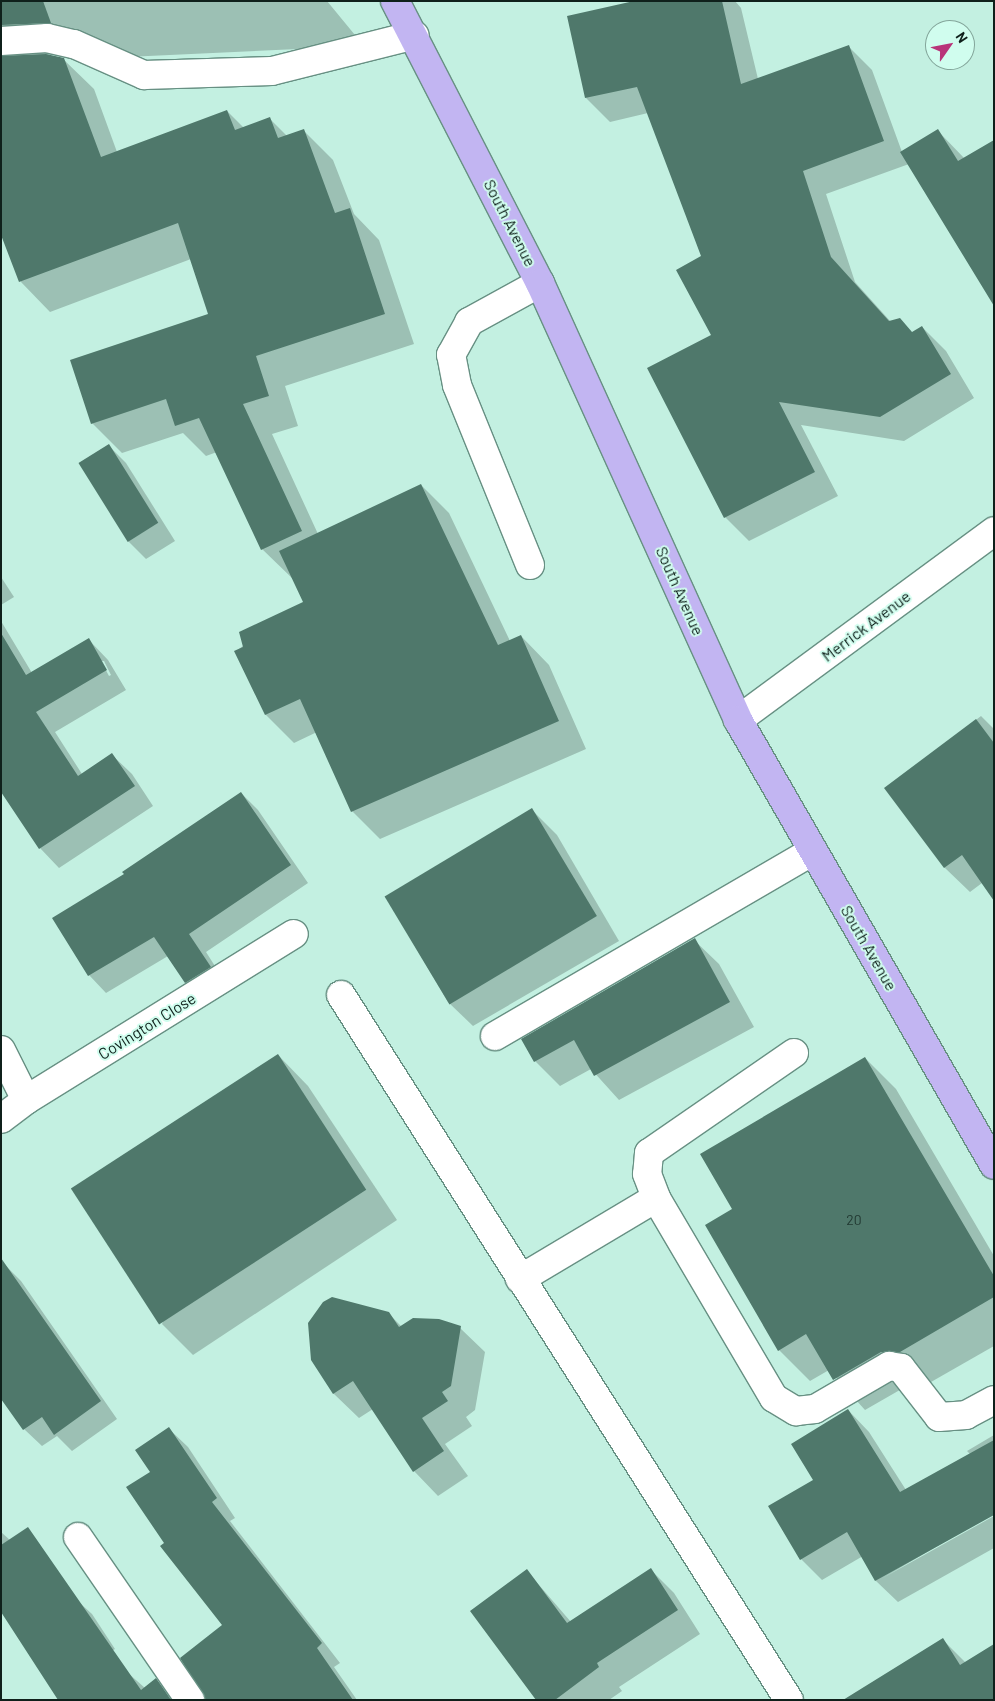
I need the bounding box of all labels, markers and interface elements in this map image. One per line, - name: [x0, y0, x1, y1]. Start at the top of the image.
- north arrow: [925, 20, 975, 70]
- text: N: [952, 29, 972, 46]
- street label: South Avenue: [480, 176, 540, 270]
- street label: South Avenue: [652, 544, 708, 638]
- street label: Merrick Avenue: [818, 586, 914, 666]
- street label: South Avenue: [837, 902, 901, 994]
- street label: Covington Close: [95, 988, 199, 1064]
- house number: 20: [846, 1212, 862, 1228]

